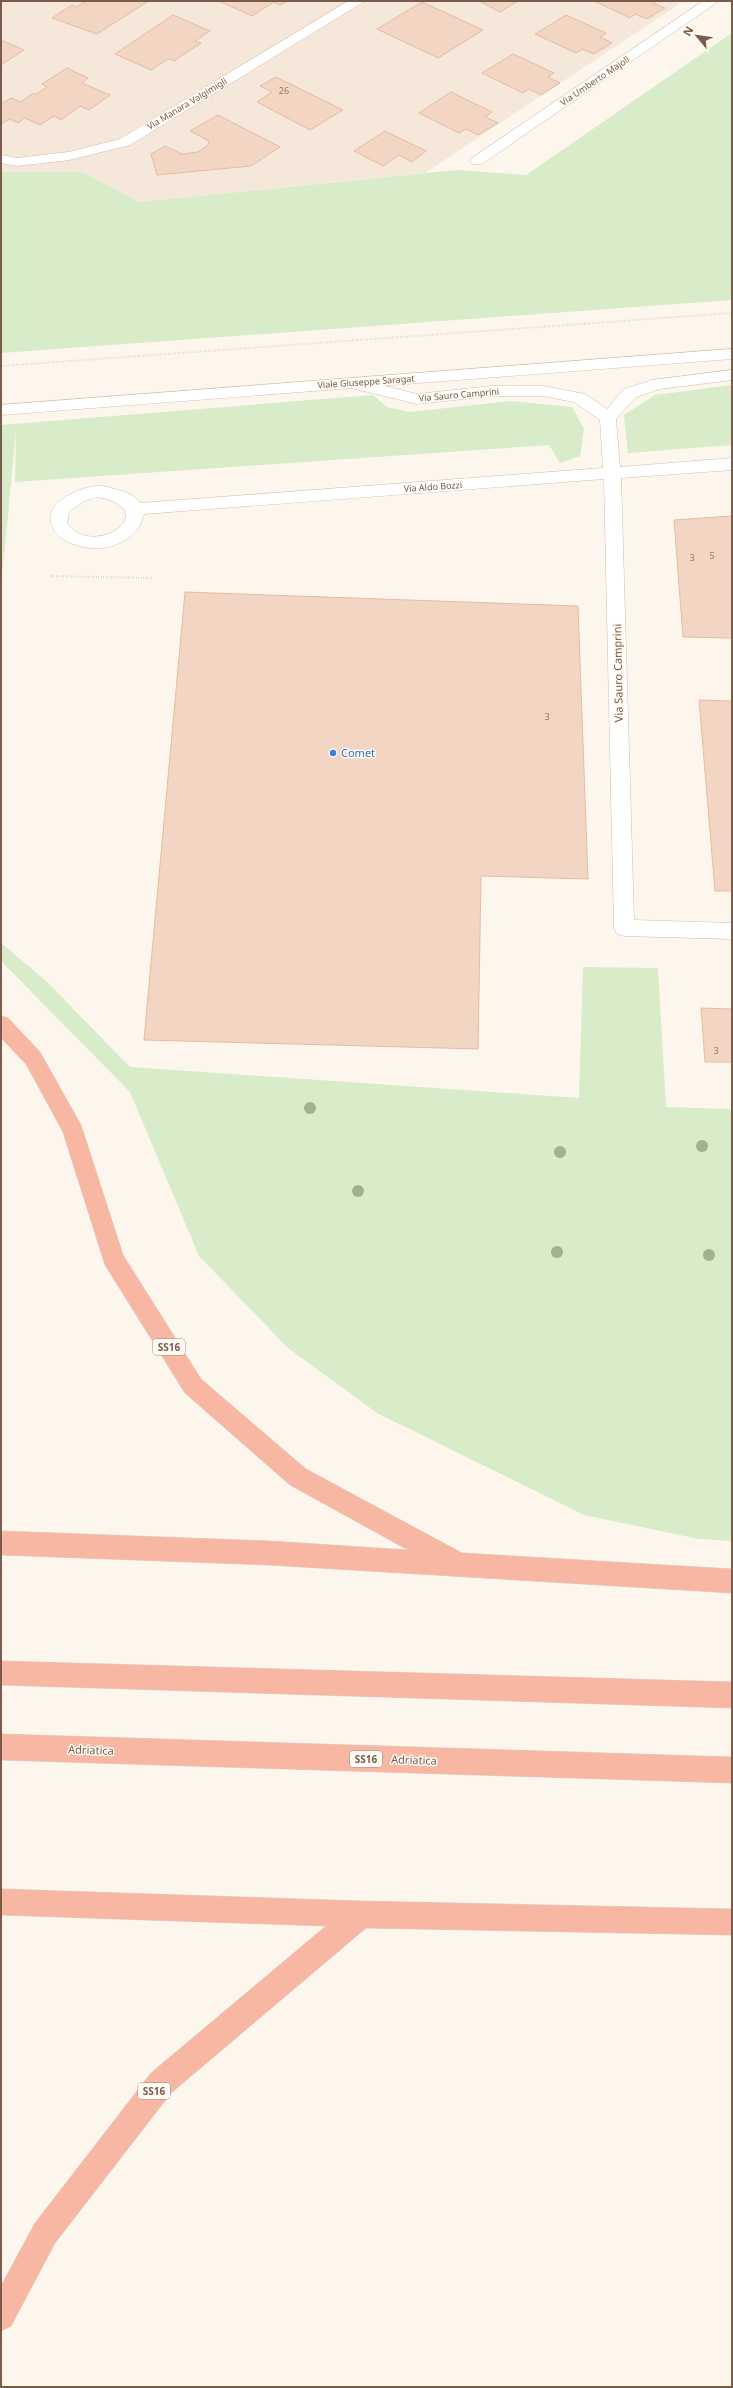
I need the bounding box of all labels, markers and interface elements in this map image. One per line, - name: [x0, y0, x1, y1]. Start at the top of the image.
- north arrow: [677, 16, 717, 56]
- text: N: [679, 23, 697, 38]
- street label: Via Umberto Majoli: [557, 53, 632, 109]
- street label: Via Manara Valgimigli: [144, 75, 229, 133]
- house number: 26: [279, 84, 289, 97]
- street label: Viale Giuseppe Saragat: [317, 372, 416, 391]
- street label: Via Sauro Camprini: [418, 385, 500, 404]
- street label: Via Aldo Bozzi: [403, 478, 463, 495]
- house number: 5: [709, 549, 715, 562]
- house number: 3: [689, 551, 695, 564]
- street label: Via Sauro Camprini: [609, 624, 626, 722]
- house number: 3: [544, 710, 550, 723]
- place label: Comet: [341, 745, 375, 760]
- marker: Comet: [328, 748, 338, 758]
- house number: 3: [713, 1044, 719, 1057]
- road number: SS16: [153, 1339, 185, 1355]
- street label: Adriatica: [68, 1741, 114, 1758]
- road number: SS16: [350, 1751, 382, 1767]
- street label: Adriatica: [391, 1751, 437, 1768]
- road number: SS16: [138, 2083, 170, 2099]

